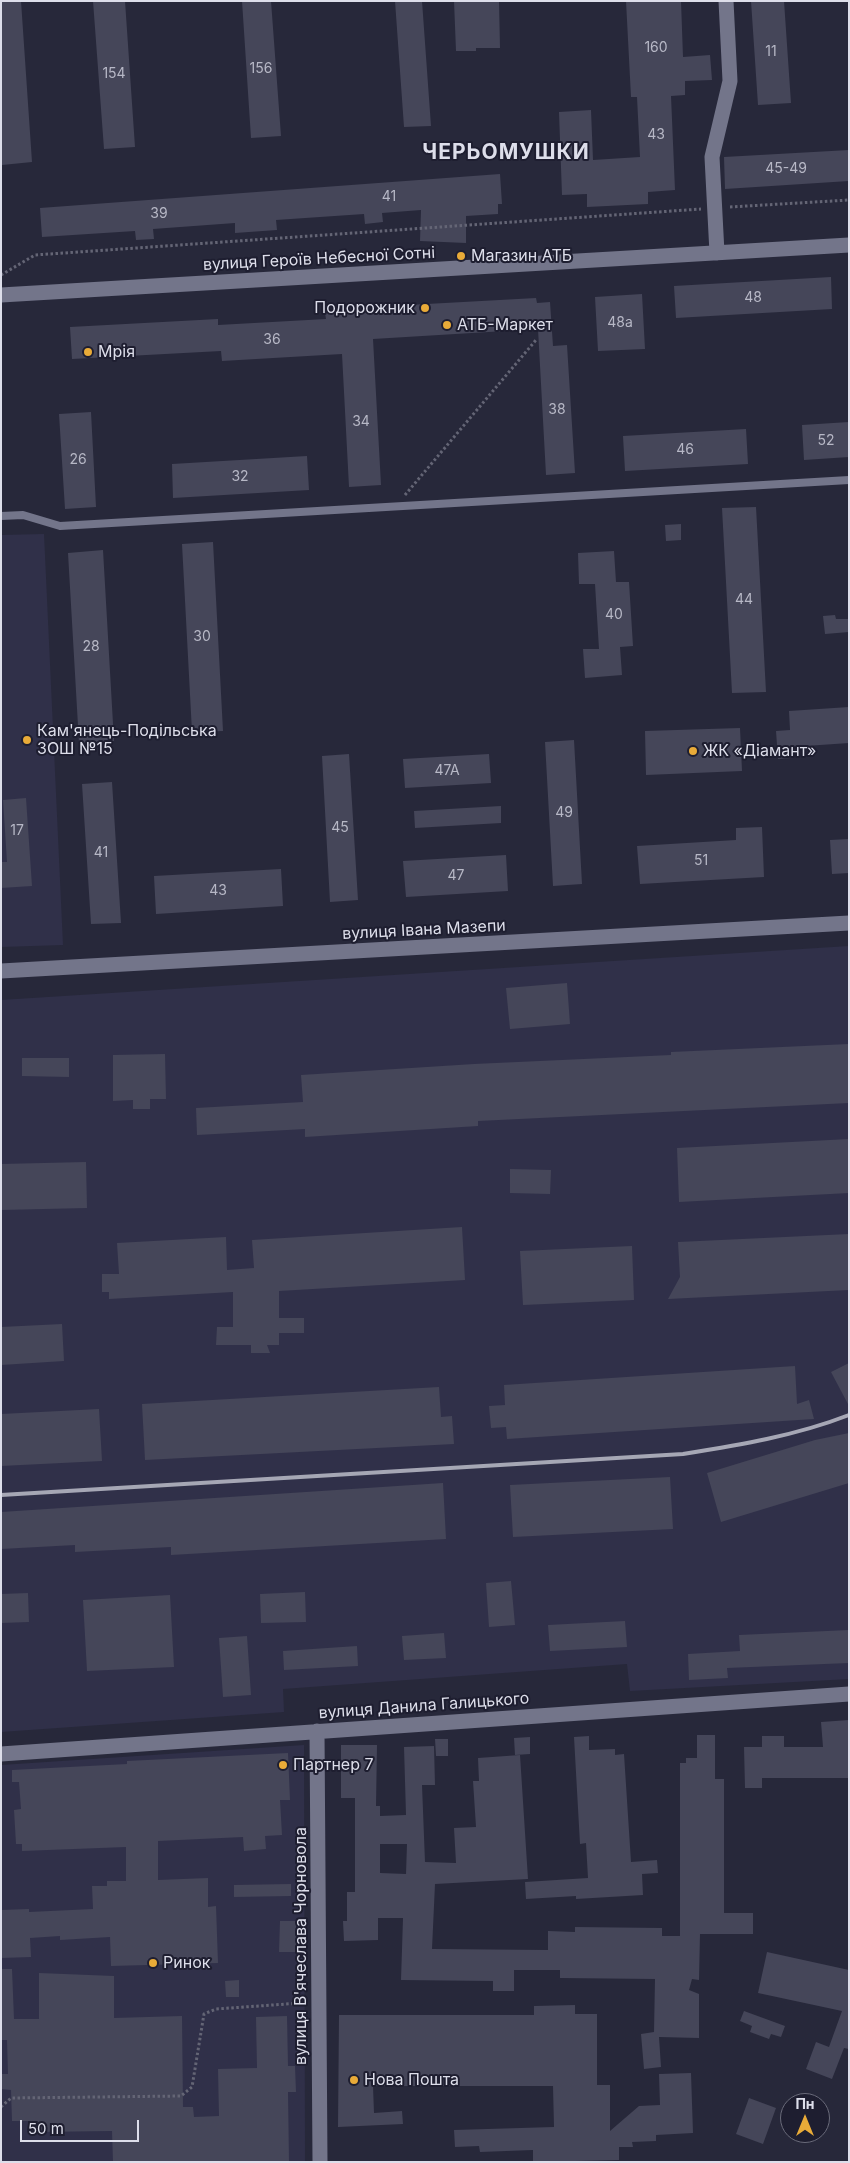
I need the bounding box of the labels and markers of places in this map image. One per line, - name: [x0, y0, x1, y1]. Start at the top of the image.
- place label: Магазин АТБ: [471, 246, 572, 266]
- marker: Магазин АТБ: [455, 250, 467, 262]
- place label: Подорожник: [314, 298, 415, 318]
- marker: Подорожник: [419, 302, 431, 314]
- place label: АТБ-Маркет: [457, 315, 553, 335]
- marker: АТБ-Маркет: [441, 319, 453, 331]
- place label: Мрія: [98, 342, 135, 362]
- marker: Мрія: [82, 346, 94, 358]
- place label: Кам'янець-Подільська ЗОШ №15: [37, 721, 217, 759]
- marker: Кам'янець-Подільська ЗОШ №15: [21, 734, 33, 746]
- place label: ЖК «Діамант»: [703, 741, 816, 761]
- marker: ЖК «Діамант»: [687, 745, 699, 757]
- place label: Партнер 7: [293, 1755, 374, 1775]
- marker: Партнер 7: [277, 1759, 289, 1771]
- place label: Ринок: [163, 1953, 210, 1973]
- marker: Ринок: [147, 1957, 159, 1969]
- place label: Нова Пошта: [364, 2070, 459, 2090]
- marker: Нова Пошта: [348, 2074, 360, 2086]

